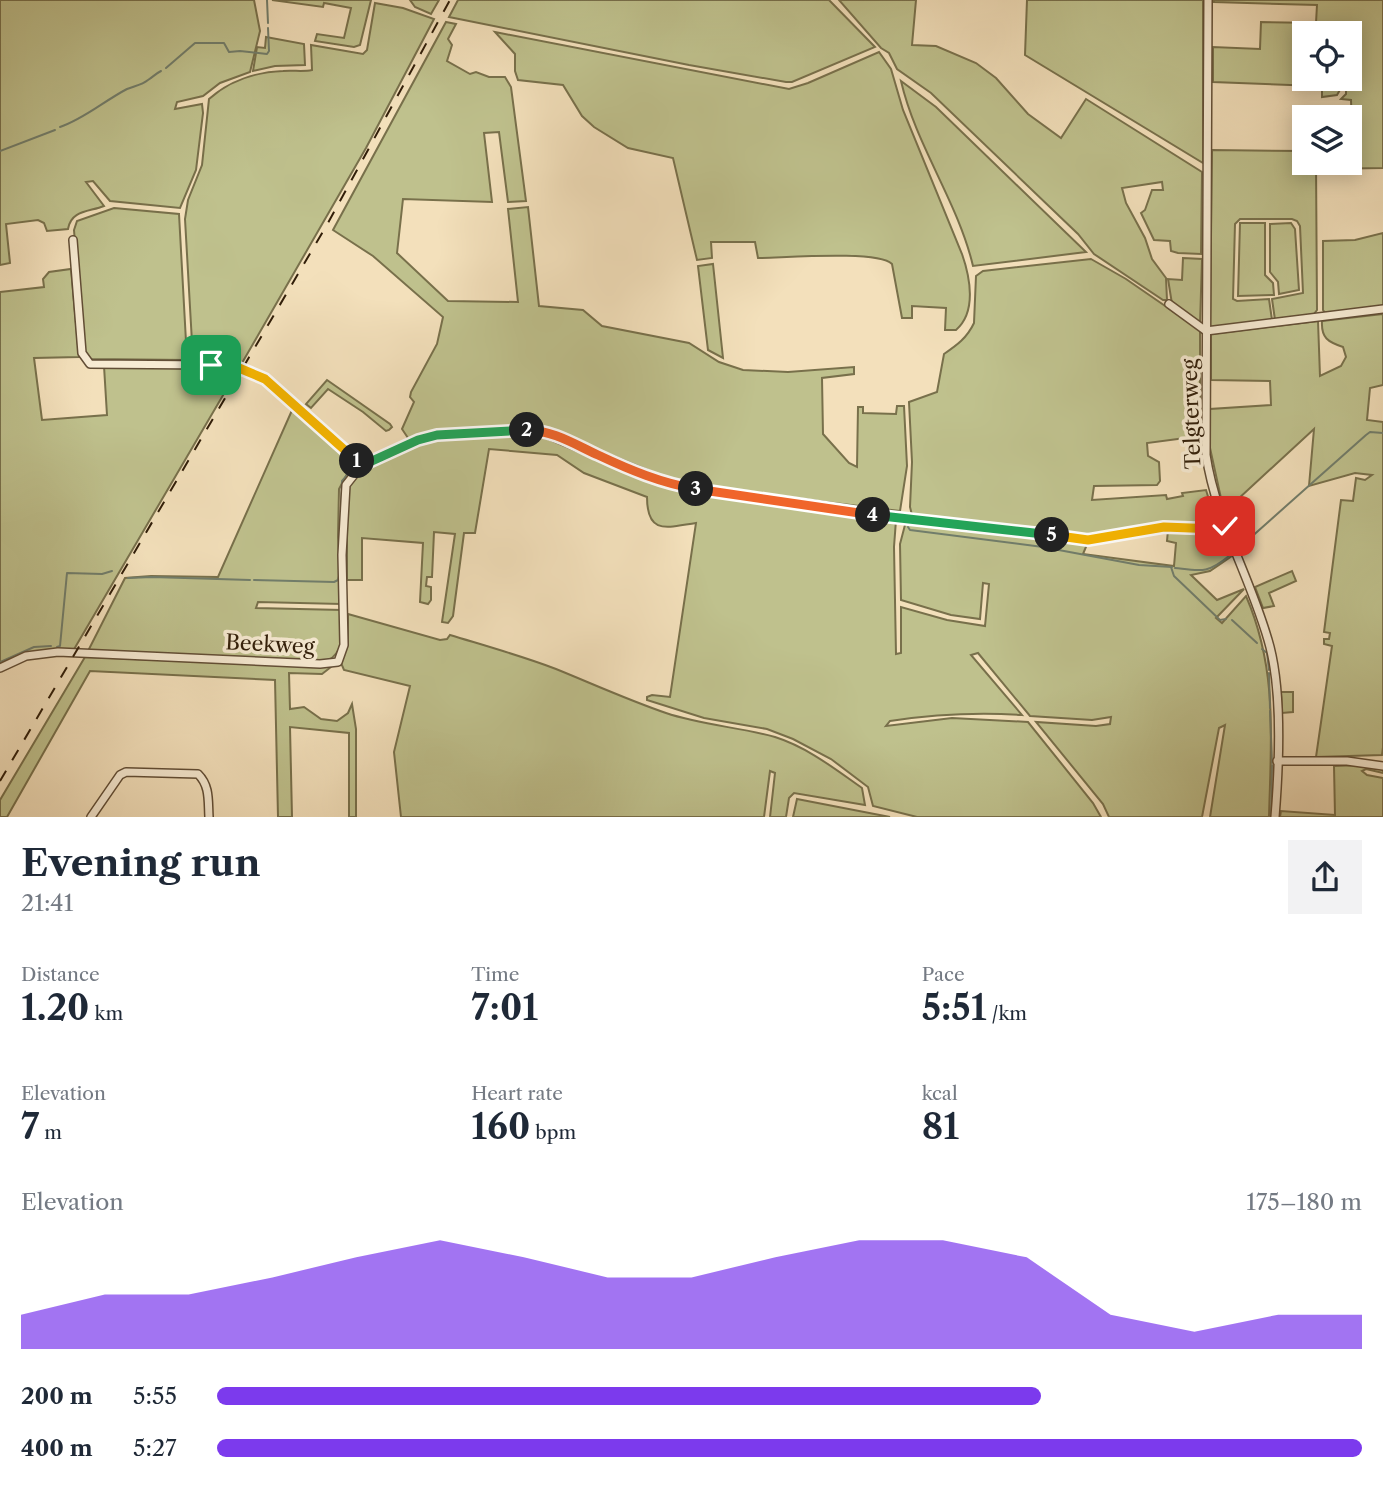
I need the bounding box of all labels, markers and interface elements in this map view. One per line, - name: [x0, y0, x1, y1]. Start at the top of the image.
- map controls: [1292, 21, 1362, 175]
- button: locate: [1292, 21, 1362, 91]
- button: layers: [1292, 105, 1362, 175]
- pin: [181, 335, 241, 395]
- icon: arrive: [192, 346, 230, 384]
- street label: Telgterweg: [1177, 357, 1205, 470]
- pin: 2: [510, 412, 544, 448]
- text: 2: [521, 418, 532, 441]
- pin: 1: [340, 444, 374, 478]
- text: 1: [352, 449, 361, 472]
- pin: 3: [678, 472, 714, 506]
- text: 3: [690, 477, 701, 500]
- pin: [1195, 496, 1255, 556]
- pin: 4: [856, 498, 890, 532]
- text: 4: [867, 503, 878, 526]
- icon: check: [1206, 507, 1244, 545]
- pin: 5: [1034, 518, 1070, 552]
- text: 5: [1046, 523, 1057, 546]
- street label: Beekweg: [225, 629, 316, 659]
- text: Evening run: [21, 839, 261, 886]
- button: share: [1288, 840, 1362, 914]
- text: 21:41: [21, 889, 73, 917]
- text: Distance: [21, 963, 100, 986]
- text: Time: [471, 963, 519, 986]
- text: Pace: [922, 963, 965, 986]
- text: 1.20: [21, 986, 89, 1029]
- text: 7:01: [471, 986, 538, 1029]
- text: 5:51: [922, 986, 986, 1029]
- text: km: [89, 1002, 123, 1025]
- text: /km: [986, 1002, 1027, 1025]
- text: Elevation: [21, 1082, 106, 1105]
- text: Heart rate: [471, 1082, 563, 1105]
- text: kcal: [922, 1082, 958, 1105]
- text: 7: [21, 1105, 39, 1148]
- text: 160: [471, 1105, 530, 1148]
- text: 81: [922, 1105, 959, 1148]
- text: m: [39, 1121, 62, 1144]
- text: bpm: [530, 1121, 576, 1144]
- text: Elevation: [21, 1188, 124, 1216]
- text: 175–180 m: [1246, 1188, 1362, 1216]
- text: 200 m: [21, 1382, 93, 1410]
- text: 5:55: [133, 1382, 177, 1410]
- text: 400 m: [21, 1434, 93, 1462]
- text: 5:27: [133, 1434, 177, 1462]

